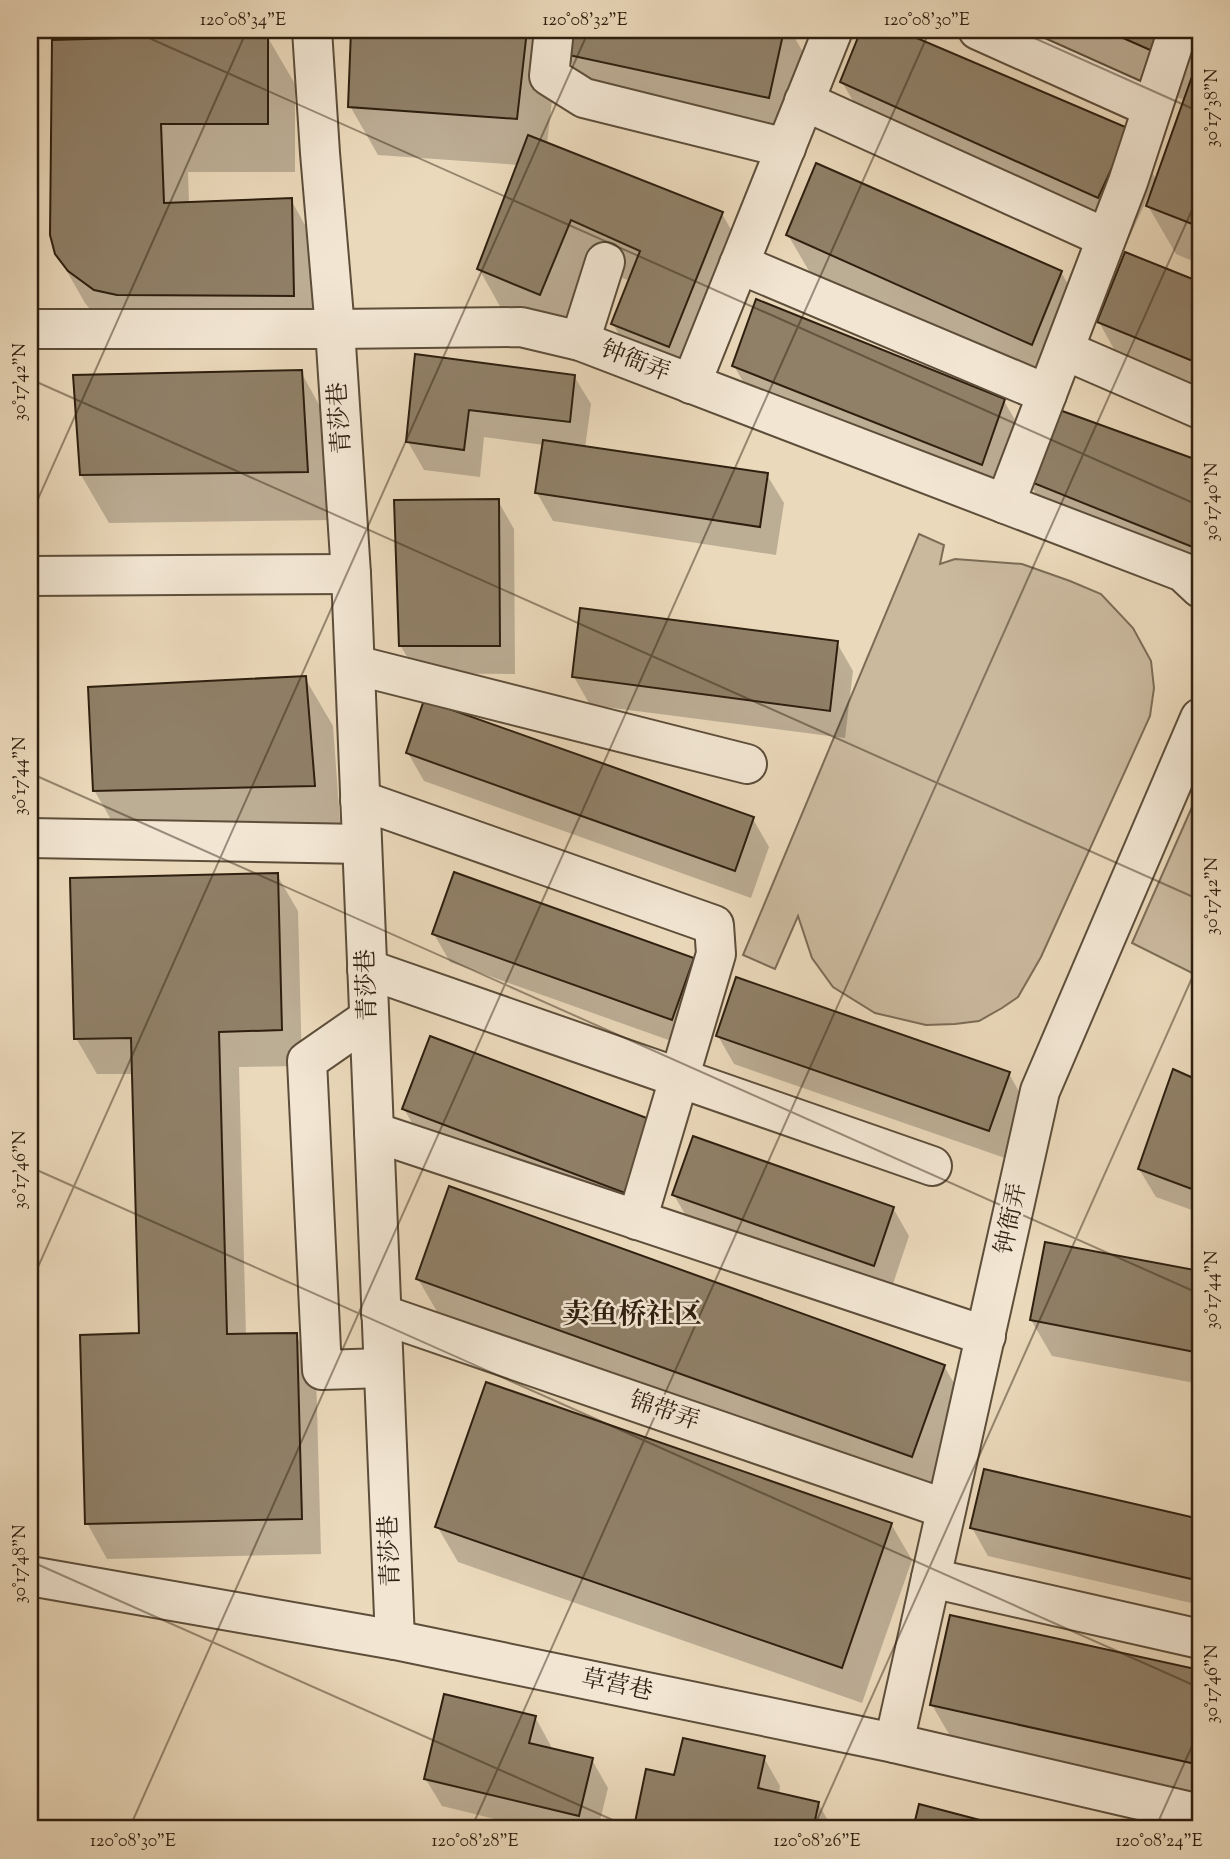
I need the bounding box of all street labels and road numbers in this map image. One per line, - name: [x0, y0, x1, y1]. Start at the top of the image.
- street label: 钟衙弄: [595, 333, 675, 391]
- street label: 青莎巷: [322, 381, 360, 455]
- street label: 青莎巷: [350, 948, 386, 1022]
- street label: 钟衙弄: [988, 1180, 1036, 1258]
- street label: 锦带弄: [624, 1384, 704, 1440]
- street label: 青莎巷: [373, 1514, 409, 1588]
- street label: 草营巷: [578, 1662, 656, 1710]

